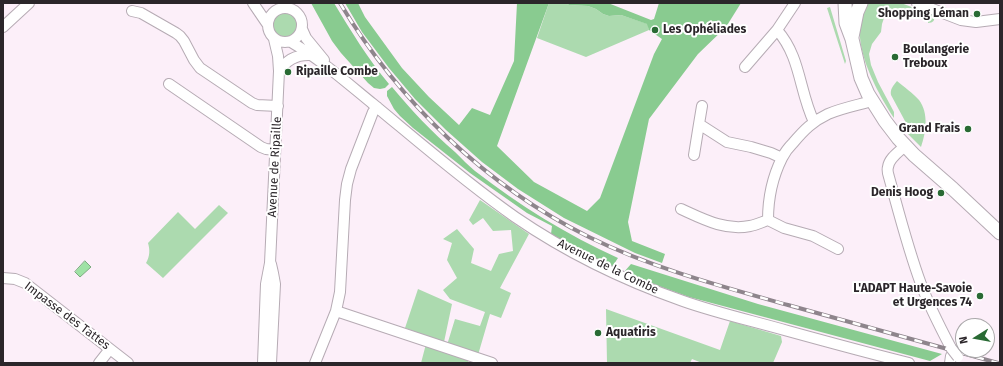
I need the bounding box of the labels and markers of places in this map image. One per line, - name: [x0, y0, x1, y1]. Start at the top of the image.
- place label: Shopping Léman: [878, 7, 969, 21]
- marker: Shopping Léman: [972, 9, 982, 19]
- place label: Les Ophéliades: [663, 23, 746, 37]
- marker: Les Ophéliades: [650, 25, 660, 35]
- place label: Boulangerie Treboux: [903, 43, 969, 71]
- marker: Boulangerie Treboux: [890, 52, 900, 62]
- place label: Ripaille Combe: [296, 65, 378, 79]
- marker: Ripaille Combe: [283, 67, 293, 77]
- place label: Grand Frais: [899, 122, 960, 136]
- marker: Grand Frais: [963, 124, 973, 134]
- place label: Denis Hoog: [871, 186, 933, 200]
- marker: Denis Hoog: [936, 188, 946, 198]
- place label: L'ADAPT Haute-Savoie et Urgences 74: [853, 282, 972, 310]
- marker: L'ADAPT Haute-Savoie et Urgences 74: [975, 291, 985, 301]
- place label: Aquatiris: [606, 326, 656, 340]
- marker: Aquatiris: [593, 328, 603, 338]

